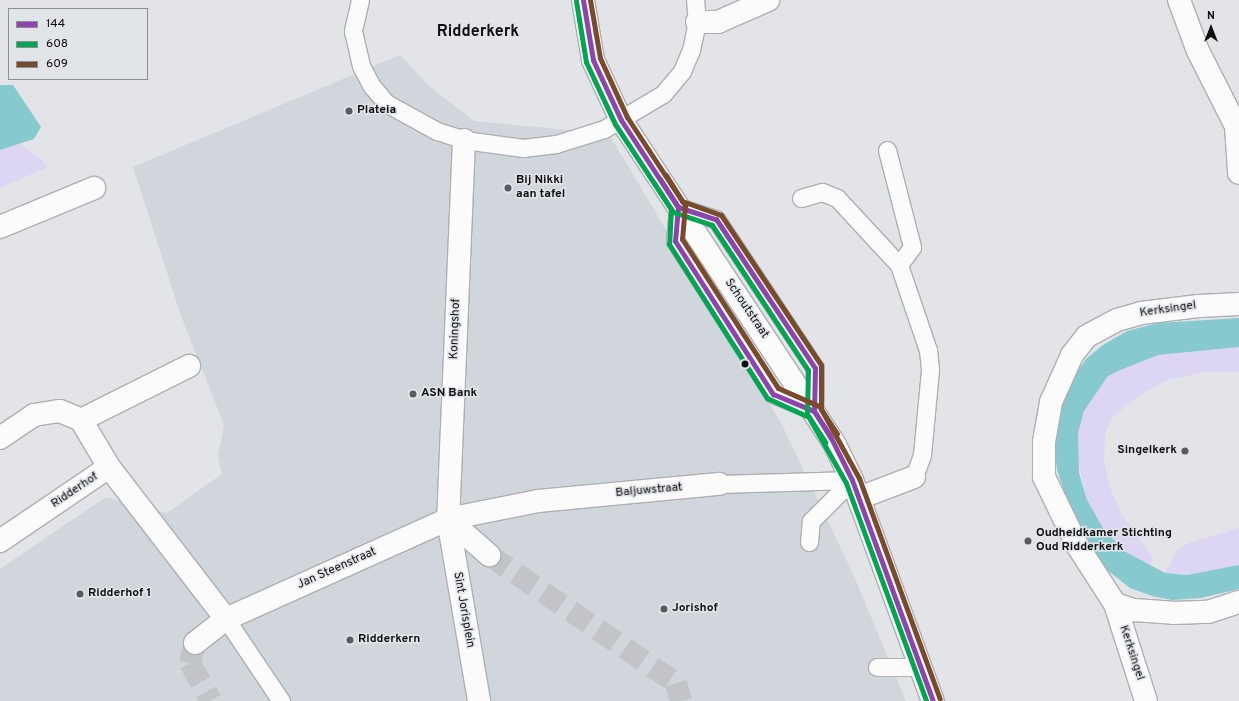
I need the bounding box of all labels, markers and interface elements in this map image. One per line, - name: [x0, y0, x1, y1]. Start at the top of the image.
- legend: [8, 8, 148, 80]
- north arrow: [1191, 8, 1231, 48]
- text: N: [1207, 9, 1215, 23]
- text: 144: [46, 16, 65, 32]
- district label: Ridderkerk: [437, 22, 519, 42]
- text: 608: [46, 36, 68, 52]
- text: 609: [46, 56, 68, 72]
- place label: Plateia: [357, 104, 396, 118]
- marker: Plateia: [344, 106, 354, 116]
- place label: Bij Nikki aan tafel: [516, 174, 565, 202]
- marker: Bij Nikki aan tafel: [503, 183, 513, 193]
- street label: Schoutstraat: [721, 276, 771, 342]
- street label: Koningshof: [448, 298, 464, 360]
- street label: Kerksingel: [1139, 299, 1197, 321]
- unlabelled marker: [740, 359, 750, 369]
- place label: ASN Bank: [421, 387, 477, 401]
- marker: ASN Bank: [408, 389, 418, 399]
- place label: Singelkerk: [1117, 444, 1177, 458]
- marker: Singelkerk: [1180, 446, 1190, 456]
- street label: Ridderhof: [49, 470, 101, 512]
- street label: Baljuwstraat: [615, 481, 683, 501]
- place label: Oudheidkamer Stichting Oud Ridderkerk: [1036, 527, 1172, 555]
- marker: Oudheidkamer Stichting Oud Ridderkerk: [1023, 536, 1033, 546]
- street label: Jan Steenstraat: [295, 545, 379, 593]
- street label: Sint Jorisplein: [449, 571, 477, 649]
- place label: Ridderhof 1: [88, 587, 151, 601]
- marker: Ridderhof 1: [75, 589, 85, 599]
- place label: Jorishof: [672, 602, 718, 616]
- marker: Jorishof: [659, 604, 669, 614]
- street label: Kerksingel: [1115, 624, 1147, 682]
- place label: Ridderkern: [358, 633, 420, 647]
- marker: Ridderkern: [345, 635, 355, 645]

